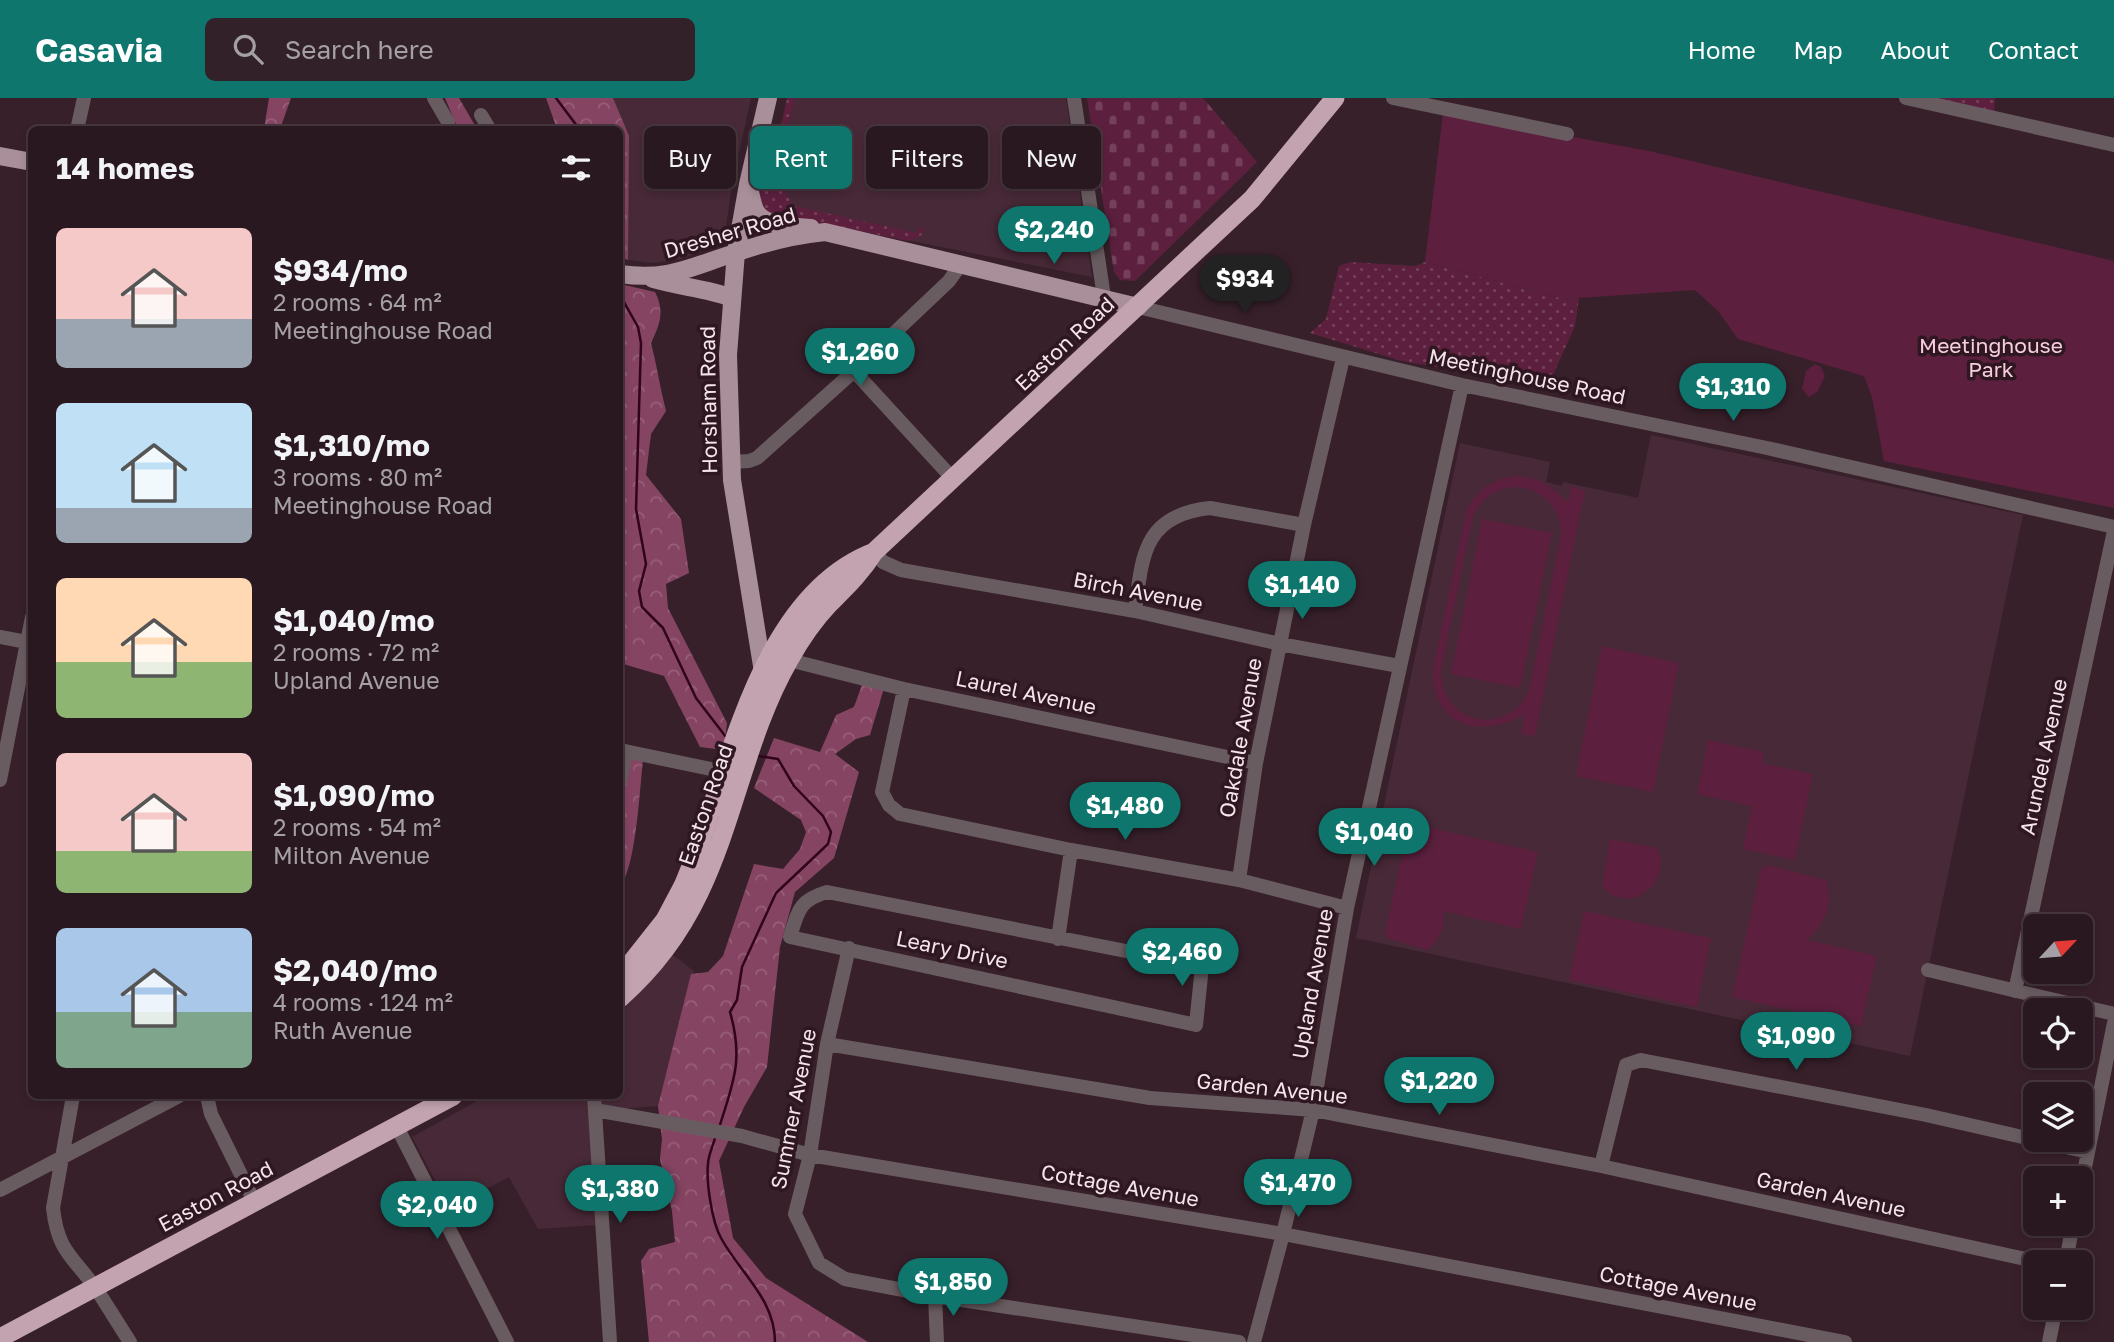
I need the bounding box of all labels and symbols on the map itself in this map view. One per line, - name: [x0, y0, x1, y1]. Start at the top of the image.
- street label: Dresher Road: [661, 201, 799, 263]
- pin: $2,240: [997, 206, 1111, 266]
- pin: $934: [1204, 256, 1286, 315]
- street label: Easton Road: [1009, 291, 1119, 396]
- street label: Horsham Road: [694, 326, 722, 474]
- pin: $1,260: [803, 328, 917, 388]
- park label: Meetinghouse Park: [1919, 332, 2063, 382]
- street label: Meetinghouse Road: [1426, 342, 1628, 410]
- pin: $1,310: [1676, 364, 1790, 423]
- pin: $1,140: [1245, 561, 1359, 621]
- street label: Birch Avenue: [1071, 566, 1205, 616]
- street label: Oakdale Avenue: [1213, 656, 1267, 820]
- street label: Laurel Avenue: [954, 664, 1099, 720]
- street label: Arundel Avenue: [2014, 676, 2072, 837]
- street label: Easton Road: [672, 741, 738, 869]
- pin: $1,480: [1068, 782, 1182, 842]
- pin: $1,040: [1317, 808, 1431, 868]
- street label: Upland Avenue: [1286, 907, 1338, 1061]
- north arrow: [2023, 914, 2093, 984]
- street label: Leary Drive: [894, 924, 1011, 974]
- pin: $2,460: [1125, 928, 1239, 988]
- pin: $1,090: [1739, 1012, 1853, 1072]
- street label: Summer Avenue: [765, 1026, 821, 1191]
- pin: $1,220: [1382, 1058, 1496, 1117]
- street label: Garden Avenue: [1195, 1067, 1349, 1109]
- street label: Easton Road: [154, 1155, 277, 1237]
- street label: Cottage Avenue: [1039, 1158, 1201, 1212]
- pin: $1,470: [1241, 1160, 1355, 1219]
- street label: Garden Avenue: [1754, 1165, 1908, 1223]
- pin: $1,380: [563, 1166, 677, 1225]
- pin: $2,040: [380, 1182, 494, 1241]
- pin: $1,850: [896, 1258, 1010, 1318]
- street label: Cottage Avenue: [1597, 1260, 1759, 1316]

